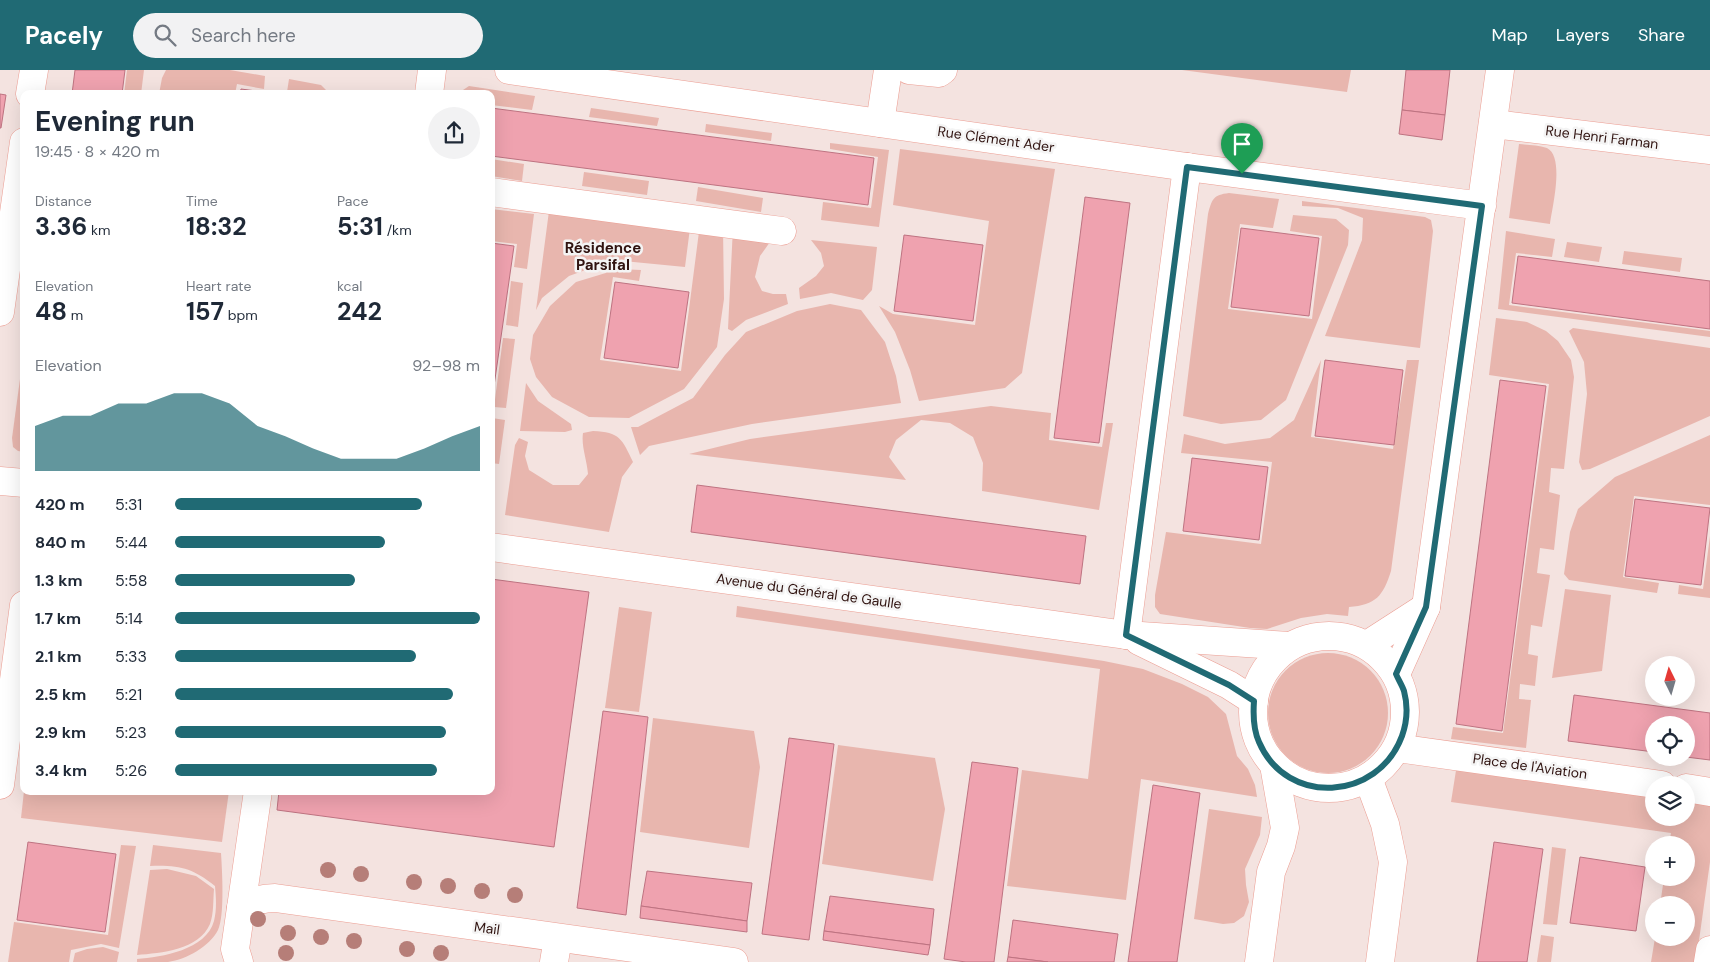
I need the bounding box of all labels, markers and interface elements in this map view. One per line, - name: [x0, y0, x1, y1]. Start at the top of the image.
- search box: [133, 13, 483, 58]
- text: Pacely: [25, 20, 103, 51]
- icon: search: [151, 21, 179, 49]
- text: Search here: [191, 23, 296, 48]
- text: Map: [1492, 23, 1528, 47]
- text: Layers: [1556, 23, 1610, 47]
- text: Share: [1638, 23, 1685, 47]
- text: Evening run: [35, 103, 195, 140]
- button: share: [428, 107, 480, 159]
- street label: Rue Henri Farman: [1544, 121, 1660, 153]
- street label: Rue Clément Ader: [936, 122, 1056, 156]
- pin: [1221, 123, 1263, 174]
- icon: arrive: [1228, 130, 1256, 158]
- text: 19:45 · 8 × 420 m: [35, 141, 160, 162]
- text: Distance: [35, 192, 92, 210]
- text: Time: [186, 192, 218, 210]
- text: Pace: [337, 192, 368, 210]
- text: 3.36: [35, 210, 87, 243]
- text: 18:32: [186, 210, 247, 243]
- text: 5:31: [337, 210, 383, 243]
- text: km: [87, 221, 111, 239]
- text: /km: [383, 221, 412, 239]
- district label: Résidence Parsifal: [565, 238, 641, 275]
- text: Elevation: [35, 277, 93, 295]
- text: Heart rate: [186, 277, 251, 295]
- text: kcal: [337, 277, 362, 295]
- text: 48: [35, 295, 67, 328]
- text: 157: [186, 295, 224, 328]
- text: 242: [337, 295, 382, 328]
- text: m: [67, 306, 83, 324]
- text: bpm: [224, 306, 258, 324]
- text: Elevation: [35, 355, 102, 376]
- text: 92–98 m: [412, 355, 480, 376]
- text: 420 m: [35, 494, 85, 515]
- text: 5:31: [115, 494, 142, 515]
- text: 840 m: [35, 532, 86, 553]
- text: 5:44: [115, 532, 147, 553]
- street label: Avenue du Général de Gaulle: [715, 569, 903, 613]
- text: 1.3 km: [35, 570, 83, 591]
- text: 5:58: [115, 570, 147, 591]
- text: 1.7 km: [35, 608, 81, 629]
- text: 5:14: [115, 608, 143, 629]
- text: 2.1 km: [35, 646, 82, 667]
- text: 5:33: [115, 646, 147, 667]
- north arrow: [1645, 656, 1695, 706]
- map controls: [1645, 656, 1695, 946]
- text: 2.5 km: [35, 684, 86, 705]
- text: 5:21: [115, 684, 142, 705]
- button: locate: [1645, 716, 1695, 766]
- text: 2.9 km: [35, 722, 86, 743]
- text: 5:23: [115, 722, 147, 743]
- street label: Place de l'Aviation: [1472, 749, 1588, 783]
- text: 3.4 km: [35, 760, 87, 781]
- text: 5:26: [115, 760, 147, 781]
- button: layers: [1645, 776, 1695, 826]
- button: +: [1645, 836, 1695, 886]
- button: −: [1645, 896, 1695, 946]
- street label: Mail: [473, 917, 501, 939]

